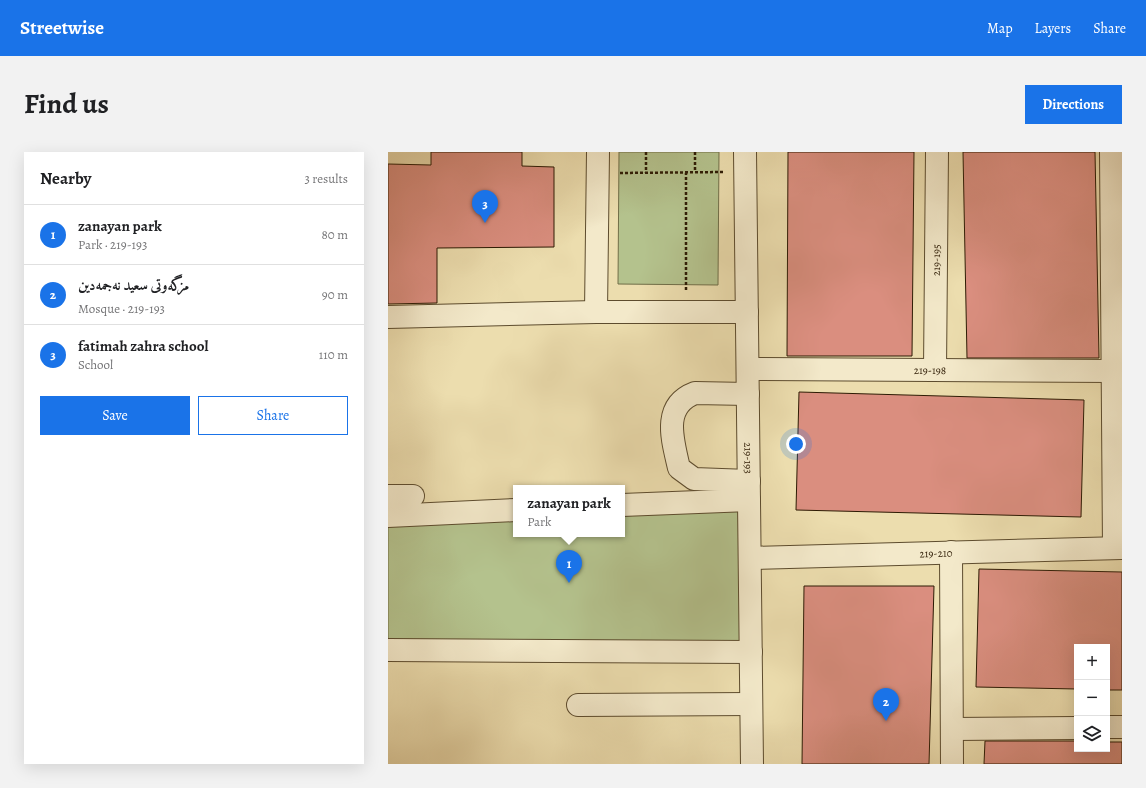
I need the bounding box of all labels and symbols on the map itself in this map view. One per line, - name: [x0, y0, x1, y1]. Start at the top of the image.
- pin: 3: [472, 190, 498, 223]
- street label: 219-195: [928, 244, 944, 276]
- street label: 219-198: [914, 362, 946, 378]
- your location: [786, 434, 806, 454]
- street label: 219-193: [741, 442, 756, 474]
- street label: 219-210: [919, 545, 953, 561]
- pin: 1: [556, 550, 582, 583]
- pin: 2: [873, 688, 899, 721]

